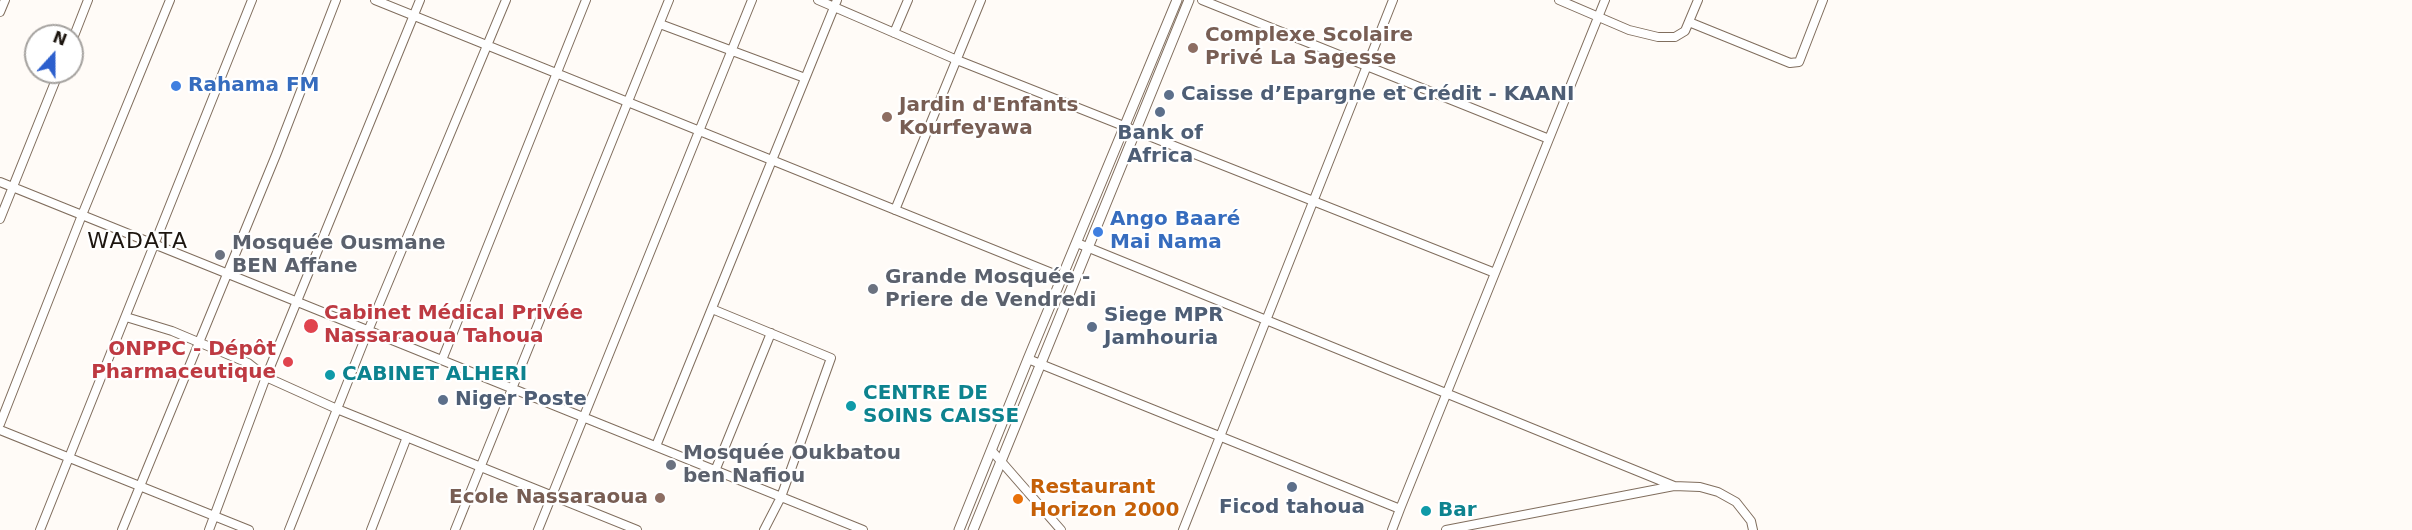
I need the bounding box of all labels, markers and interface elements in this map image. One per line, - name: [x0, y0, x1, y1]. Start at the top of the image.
- north arrow: [24, 24, 84, 84]
- place label: Complexe Scolaire Privé La Sagesse: [1205, 24, 1413, 71]
- text: N: [50, 27, 70, 50]
- marker: Complexe Scolaire Privé La Sagesse: [1186, 41, 1200, 55]
- place label: Rahama FM: [188, 74, 319, 98]
- marker: Rahama FM: [169, 79, 183, 93]
- place label: Caisse d’Epargne et Crédit - KAANI: [1181, 83, 1574, 107]
- marker: Caisse d’Epargne et Crédit - KAANI: [1162, 88, 1176, 102]
- place label: Jardin d'Enfants Kourfeyawa: [899, 94, 1078, 141]
- marker: Bank of Africa: [1153, 105, 1167, 119]
- marker: Jardin d'Enfants Kourfeyawa: [880, 110, 894, 124]
- place label: Bank of Africa: [1117, 122, 1203, 169]
- place label: Ango Baaré Mai Nama: [1110, 208, 1240, 255]
- marker: Ango Baaré Mai Nama: [1091, 225, 1105, 239]
- district label: WADATA: [87, 229, 189, 255]
- place label: Mosquée Ousmane BEN Affane: [232, 232, 445, 279]
- marker: Mosquée Ousmane BEN Affane: [213, 248, 227, 262]
- place label: Grande Mosquée - Priere de Vendredi: [885, 266, 1096, 313]
- marker: Grande Mosquée - Priere de Vendredi: [866, 282, 880, 296]
- place label: Cabinet Médical Privée Nassaraoua Tahoua: [324, 302, 583, 349]
- place label: Siege MPR Jamhouria: [1104, 304, 1224, 351]
- marker: Cabinet Médical Privée Nassaraoua Tahoua: [302, 317, 320, 335]
- marker: Siege MPR Jamhouria: [1085, 320, 1099, 334]
- place label: ONPPC - Dépôt Pharmaceutique: [91, 338, 276, 385]
- marker: ONPPC - Dépôt Pharmaceutique: [281, 355, 295, 369]
- place label: CABINET ALHERI: [342, 363, 527, 387]
- marker: CABINET ALHERI: [323, 368, 337, 382]
- place label: CENTRE DE SOINS CAISSE: [863, 382, 1019, 429]
- place label: Niger Poste: [455, 388, 587, 412]
- marker: Niger Poste: [436, 393, 450, 407]
- marker: CENTRE DE SOINS CAISSE: [844, 399, 858, 413]
- place label: Mosquée Oukbatou ben Nafiou: [683, 442, 901, 489]
- marker: Mosquée Oukbatou ben Nafiou: [664, 458, 678, 472]
- place label: Restaurant Horizon 2000: [1030, 476, 1179, 523]
- marker: Ficod tahoua: [1285, 480, 1299, 494]
- place label: Ecole Nassaraoua: [449, 486, 648, 510]
- marker: Ecole Nassaraoua: [653, 491, 667, 505]
- marker: Restaurant Horizon 2000: [1011, 492, 1025, 506]
- place label: Ficod tahoua: [1219, 496, 1365, 520]
- place label: Bar: [1438, 499, 1477, 523]
- marker: Bar: [1419, 504, 1433, 518]

